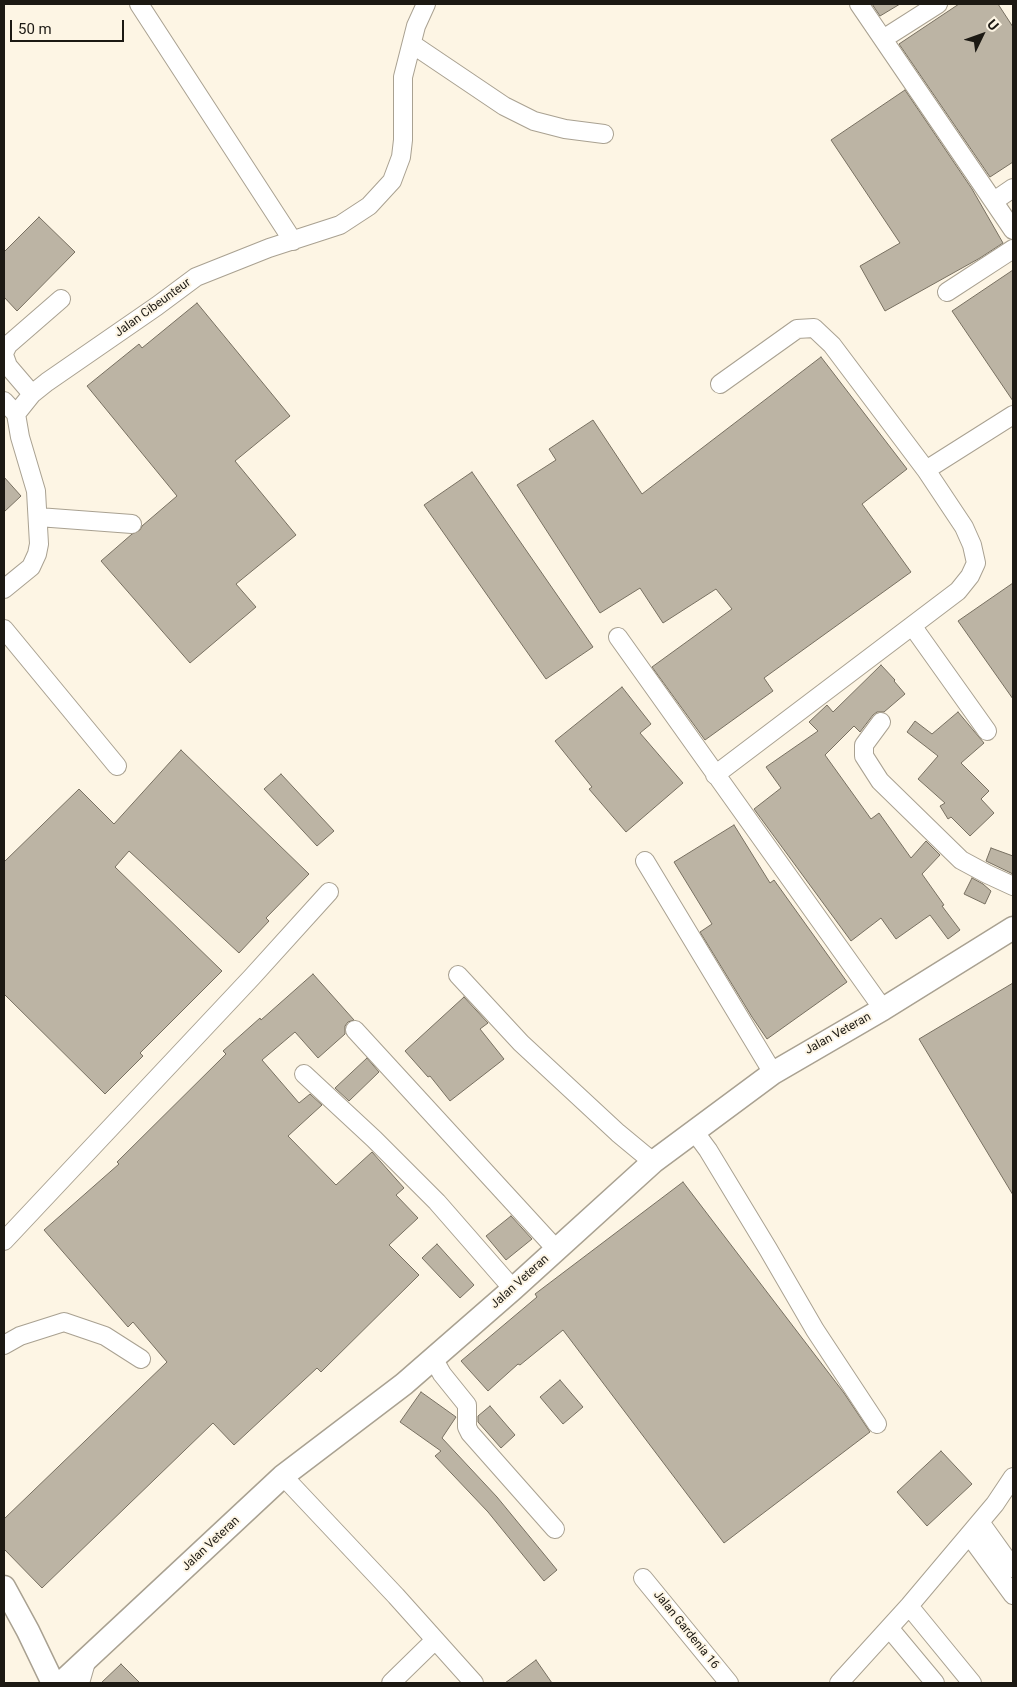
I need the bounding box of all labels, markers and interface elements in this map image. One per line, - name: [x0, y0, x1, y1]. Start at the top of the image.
- scale bar: [12, 10, 126, 42]
- north arrow: [957, 10, 1007, 60]
- text: U: [984, 16, 1002, 34]
- text: 50 m: [18, 20, 52, 38]
- street label: Jalan Cibeunteur: [112, 276, 194, 340]
- street label: Jalan Veteran: [802, 1010, 874, 1058]
- street label: Jalan Veteran: [488, 1252, 552, 1312]
- street label: Jalan Veteran: [179, 1514, 243, 1574]
- street label: Jalan Gardenia 16: [650, 1588, 722, 1672]

